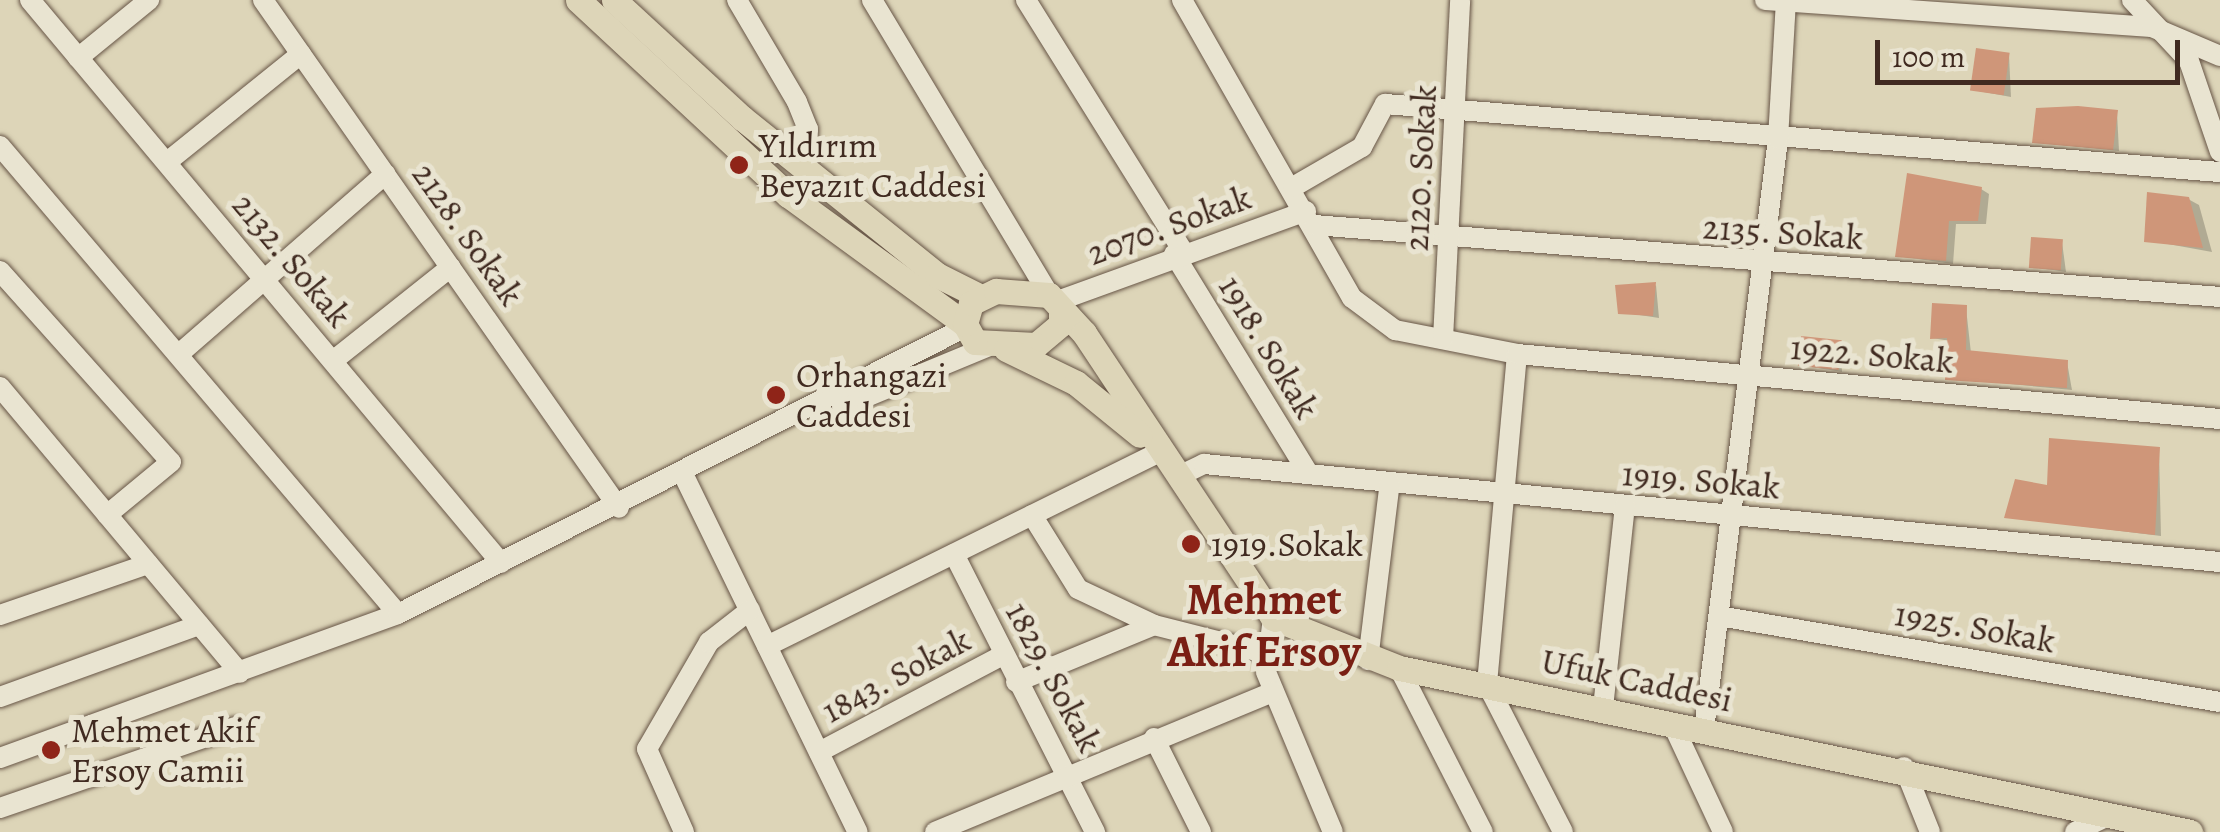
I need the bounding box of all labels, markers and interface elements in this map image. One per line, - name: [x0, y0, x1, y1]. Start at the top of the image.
- scale bar: [1880, 20, 2185, 82]
- text: 100 m: [1892, 37, 1965, 77]
- street label: 2120. Sokak: [1395, 83, 1445, 253]
- place label: Yıldırım Beyazıt Caddesi: [759, 124, 986, 206]
- street label: 2128. Sokak: [403, 154, 533, 314]
- marker: Yıldırım Beyazıt Caddesi: [728, 154, 750, 176]
- street label: 2070. Sokak: [1081, 176, 1257, 274]
- street label: 2132. Sokak: [224, 184, 360, 336]
- street label: 2135. Sokak: [1701, 205, 1865, 259]
- street label: 1918. Sokak: [1210, 268, 1328, 426]
- street label: 1922. Sokak: [1788, 326, 1956, 382]
- place label: Orhangazi Caddesi: [796, 354, 947, 436]
- marker: Orhangazi Caddesi: [765, 384, 787, 406]
- street label: 1919. Sokak: [1620, 452, 1782, 508]
- place label: 1919.Sokak: [1211, 523, 1363, 565]
- marker: 1919.Sokak: [1180, 533, 1202, 555]
- district label: Mehmet Akif Ersoy: [1167, 573, 1361, 679]
- street label: 1925. Sokak: [1891, 592, 2059, 662]
- street label: 1829. Sokak: [997, 594, 1111, 760]
- street label: 1843. Sokak: [814, 618, 978, 732]
- street label: Ufuk Caddesi: [1538, 639, 1736, 721]
- place label: Mehmet Akif Ersoy Camii: [71, 709, 256, 791]
- marker: Mehmet Akif Ersoy Camii: [40, 739, 62, 761]

